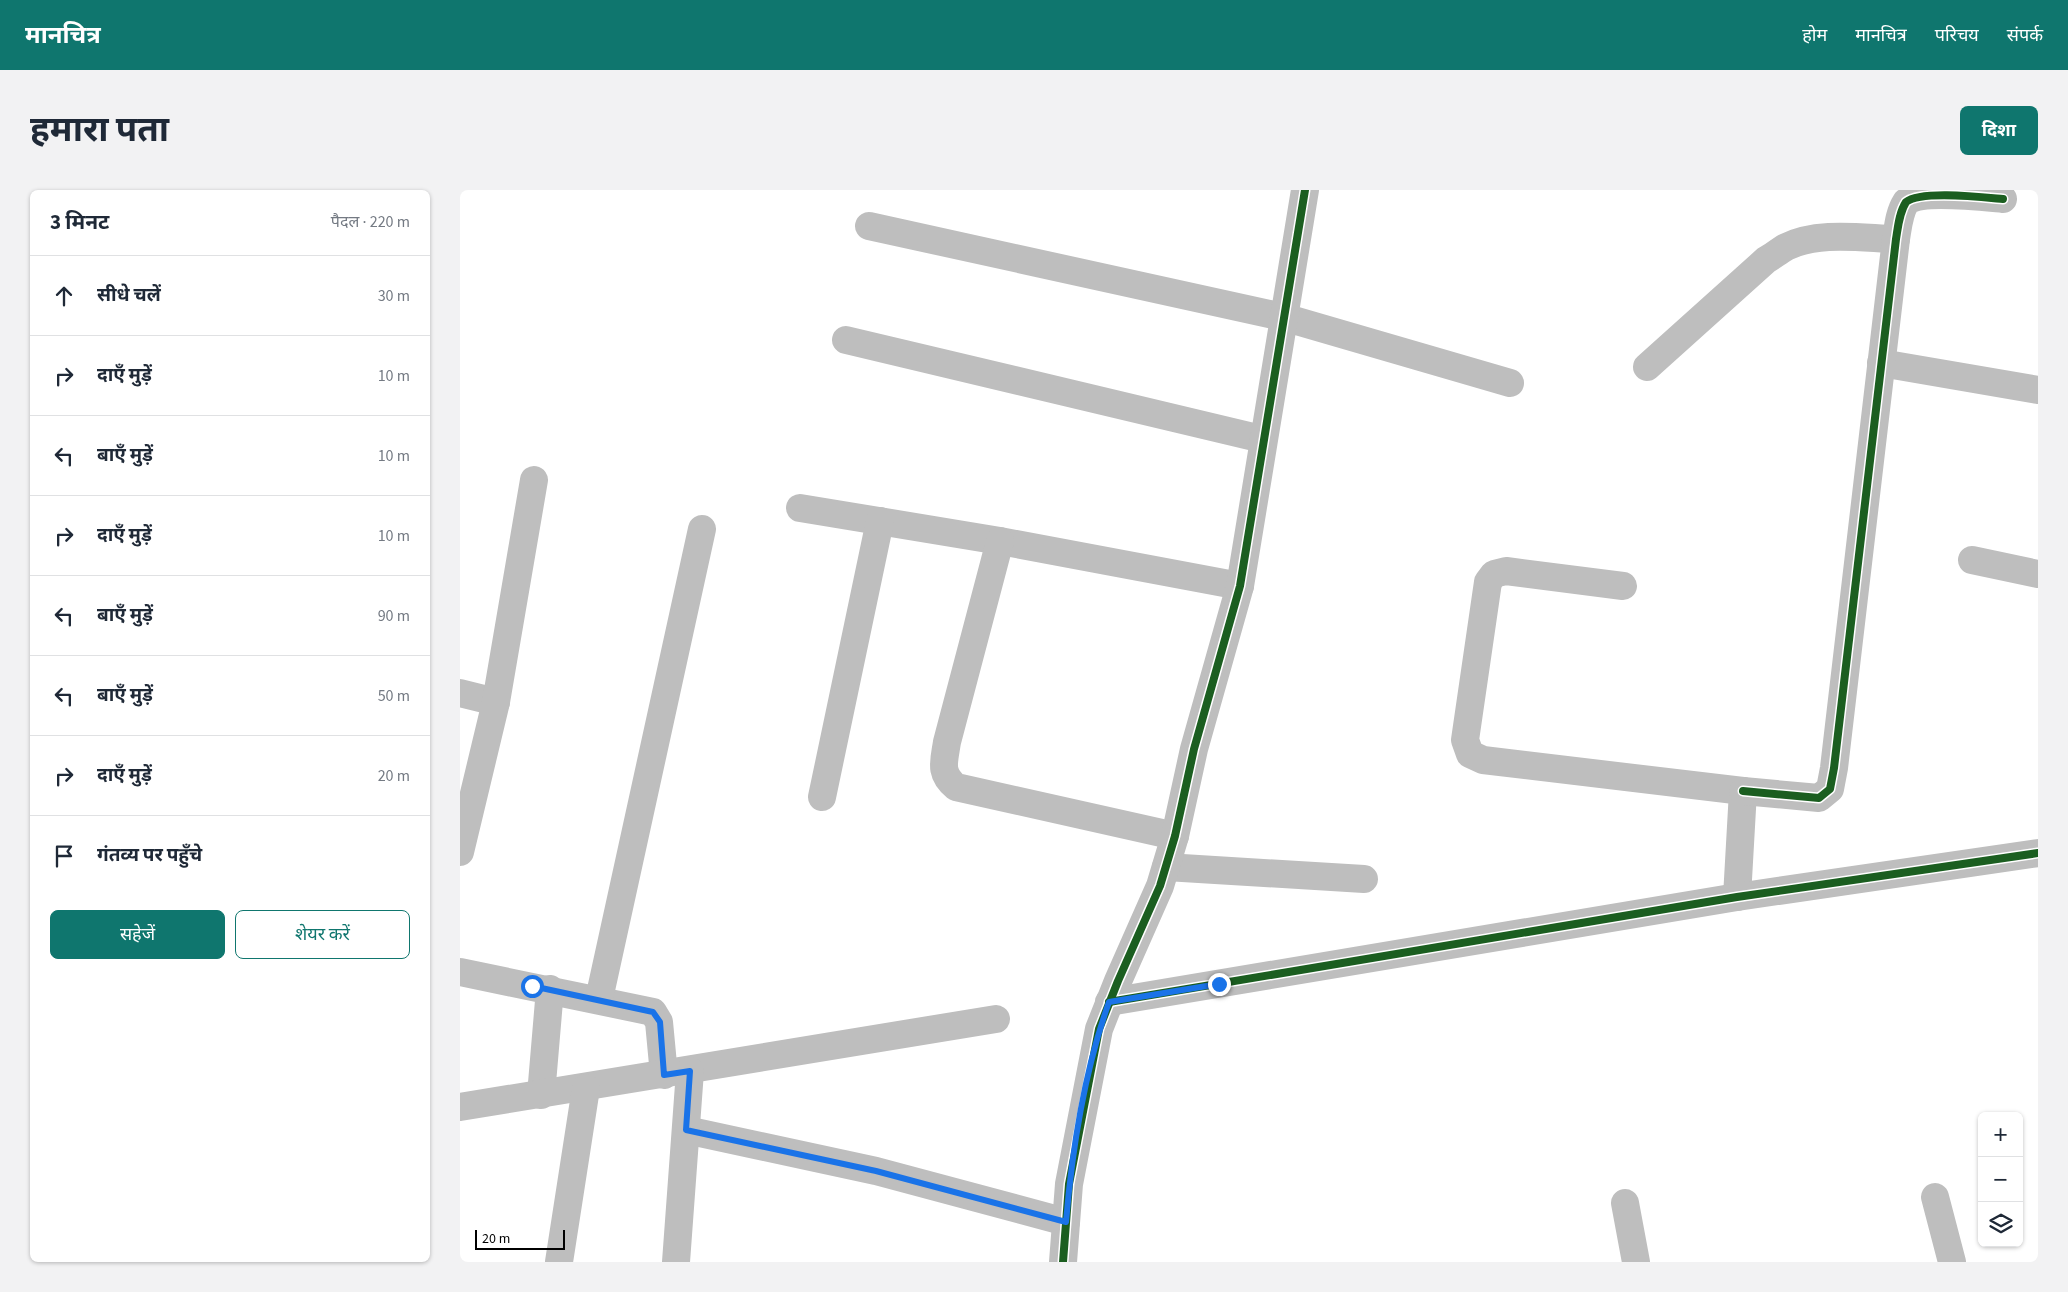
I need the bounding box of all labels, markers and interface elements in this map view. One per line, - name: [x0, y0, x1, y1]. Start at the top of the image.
- text: मानचित्र: [25, 18, 101, 53]
- text: होम: [1802, 23, 1827, 48]
- text: मानचित्र: [1855, 23, 1907, 48]
- text: परिचय: [1935, 23, 1979, 48]
- text: संपर्क: [2007, 23, 2043, 48]
- text: हमारा पता: [30, 105, 169, 155]
- button: दिशा: [1960, 106, 2038, 155]
- text: 3 मिनट: [50, 207, 109, 237]
- text: पैदल · 220 m: [331, 211, 410, 233]
- icon: ahead: [50, 282, 78, 310]
- text: सीधे चलें: [97, 282, 161, 309]
- text: 30 m: [378, 285, 410, 307]
- icon: right: [50, 362, 78, 390]
- text: दाएँ मुड़ें: [97, 362, 152, 389]
- text: 10 m: [378, 365, 410, 387]
- icon: left: [50, 442, 78, 470]
- text: बाएँ मुड़ें: [97, 442, 153, 469]
- text: 10 m: [378, 445, 410, 467]
- icon: right: [50, 522, 78, 550]
- text: दाएँ मुड़ें: [97, 522, 152, 549]
- text: 10 m: [378, 525, 410, 547]
- icon: left: [50, 602, 78, 630]
- text: बाएँ मुड़ें: [97, 602, 153, 629]
- text: 90 m: [378, 605, 410, 627]
- icon: left: [50, 682, 78, 710]
- text: बाएँ मुड़ें: [97, 682, 153, 709]
- text: 50 m: [378, 685, 410, 707]
- icon: right: [50, 762, 78, 790]
- text: दाएँ मुड़ें: [97, 762, 152, 789]
- text: 20 m: [378, 765, 410, 787]
- icon: arrive: [50, 842, 78, 870]
- text: गंतव्य पर पहुँचे: [97, 842, 202, 869]
- button: सहेजें: [50, 910, 225, 959]
- button: शेयर करें: [235, 910, 410, 959]
- route end: [1208, 973, 1231, 996]
- route start: [521, 975, 544, 998]
- map controls: [1978, 1112, 2023, 1247]
- button: +: [1978, 1112, 2023, 1157]
- button: −: [1978, 1157, 2023, 1202]
- button: layers: [1978, 1202, 2023, 1247]
- scale bar: [475, 1227, 565, 1250]
- text: 20 m: [482, 1229, 510, 1249]

